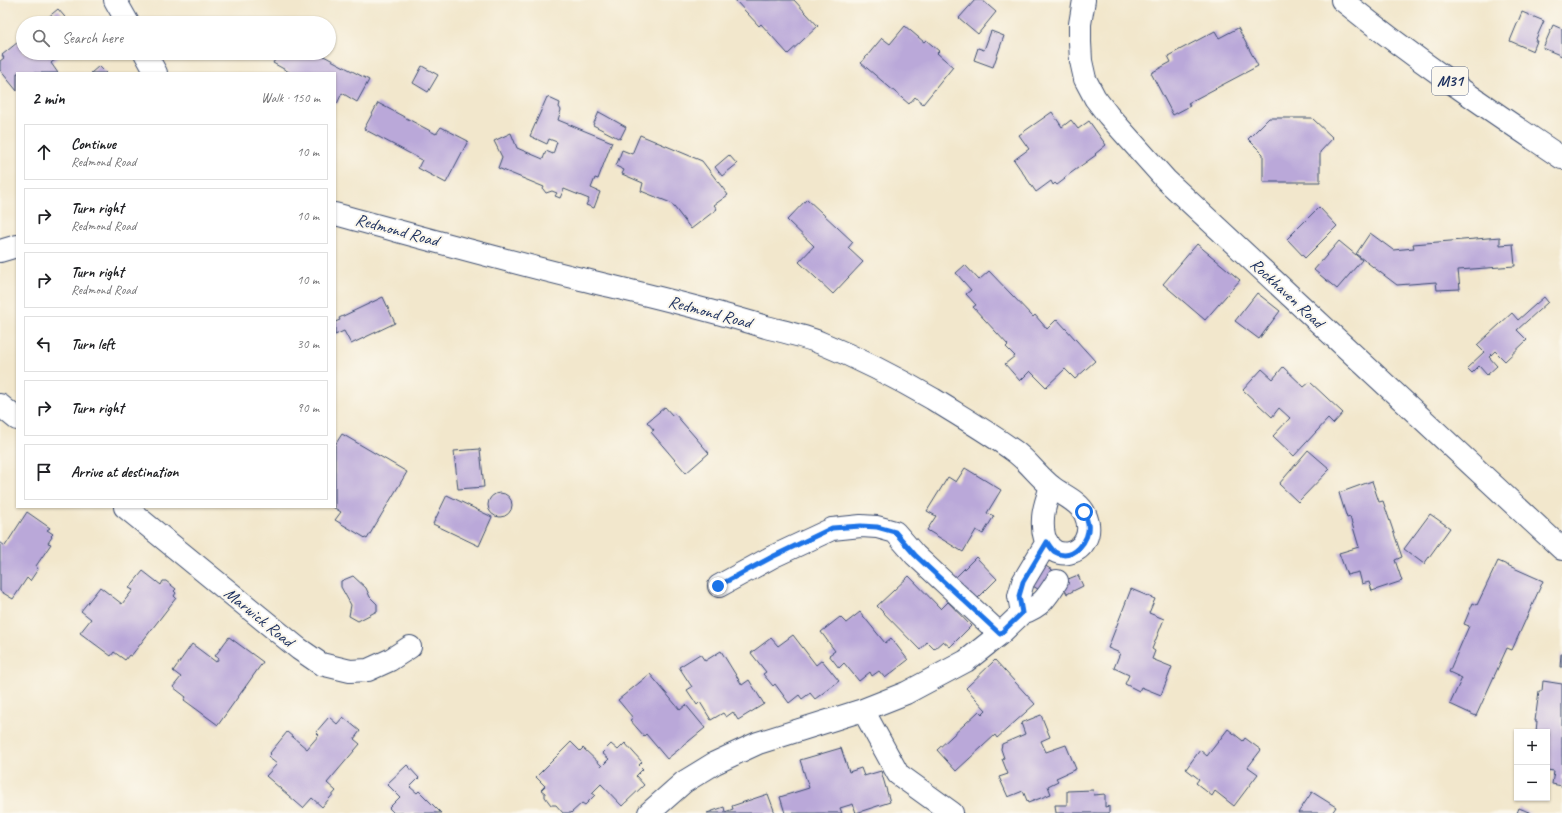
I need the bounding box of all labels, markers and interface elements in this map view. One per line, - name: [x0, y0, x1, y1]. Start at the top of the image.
- search box: [16, 16, 336, 60]
- icon: search: [30, 27, 52, 49]
- text: Search here: [62, 29, 123, 48]
- road number: M31: [1432, 67, 1468, 95]
- text: 2 min: [32, 88, 65, 109]
- text: Walk · 150 m: [261, 90, 320, 106]
- text: Continue: [71, 135, 116, 154]
- icon: ahead: [33, 141, 55, 163]
- text: 10 m: [297, 144, 319, 160]
- text: Redmond Road: [71, 154, 136, 170]
- text: Turn right: [71, 199, 124, 218]
- icon: right: [33, 205, 55, 227]
- text: 10 m: [297, 208, 319, 224]
- street label: Redmond Road: [353, 209, 444, 252]
- text: Redmond Road: [71, 218, 136, 234]
- street label: Rockhaven Road: [1246, 254, 1330, 334]
- text: Turn right: [71, 263, 124, 282]
- icon: right: [33, 269, 55, 291]
- text: 10 m: [297, 272, 319, 288]
- text: Redmond Road: [71, 282, 136, 298]
- street label: Redmond Road: [666, 291, 757, 334]
- icon: left: [33, 333, 55, 355]
- text: Turn left: [71, 335, 114, 354]
- text: 30 m: [297, 336, 319, 352]
- icon: right: [33, 397, 55, 419]
- text: Turn right: [71, 399, 124, 418]
- text: 90 m: [297, 400, 319, 416]
- icon: arrive: [33, 461, 55, 483]
- text: Arrive at destination: [71, 463, 178, 482]
- route start: [1075, 503, 1093, 521]
- route end: [709, 577, 727, 595]
- street label: Marwick Road: [220, 583, 301, 654]
- map controls: [1514, 729, 1550, 801]
- button: +: [1514, 729, 1550, 765]
- button: −: [1514, 765, 1550, 801]

